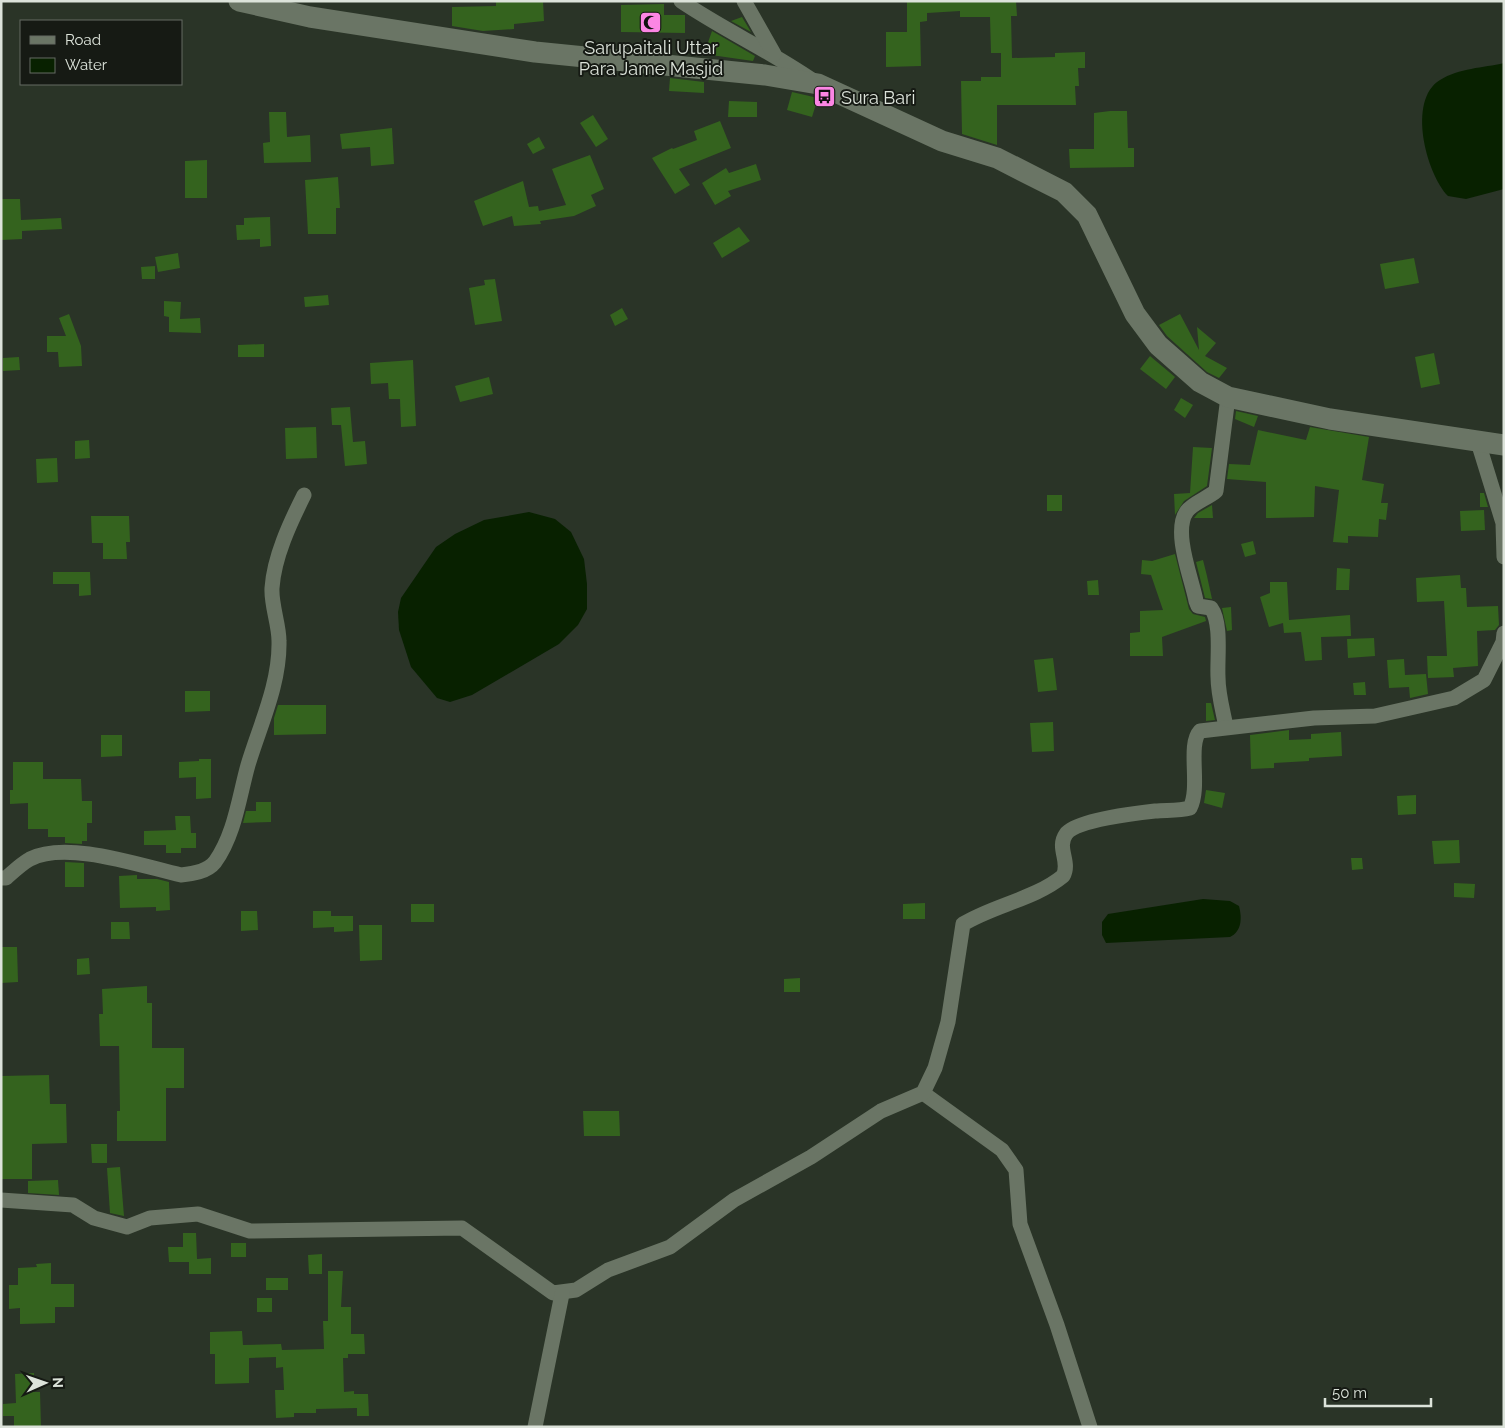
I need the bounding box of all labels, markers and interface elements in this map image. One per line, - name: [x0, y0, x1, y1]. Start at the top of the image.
- mosque icon: Sarupaitali Uttar Para Jame Masjid: [639, 10, 663, 34]
- legend: [20, 20, 182, 85]
- text: Road: [65, 31, 101, 49]
- place label: Sarupaitali Uttar Para Jame Masjid: [579, 37, 723, 79]
- text: Water: [65, 56, 108, 74]
- bus stop icon: Sura Bari: [813, 85, 837, 109]
- place label: Sura Bari: [841, 87, 915, 108]
- north arrow: [20, 1358, 70, 1408]
- scale bar: [1325, 1376, 1431, 1408]
- text: N: [50, 1377, 66, 1388]
- text: 50 m: [1332, 1384, 1367, 1402]

